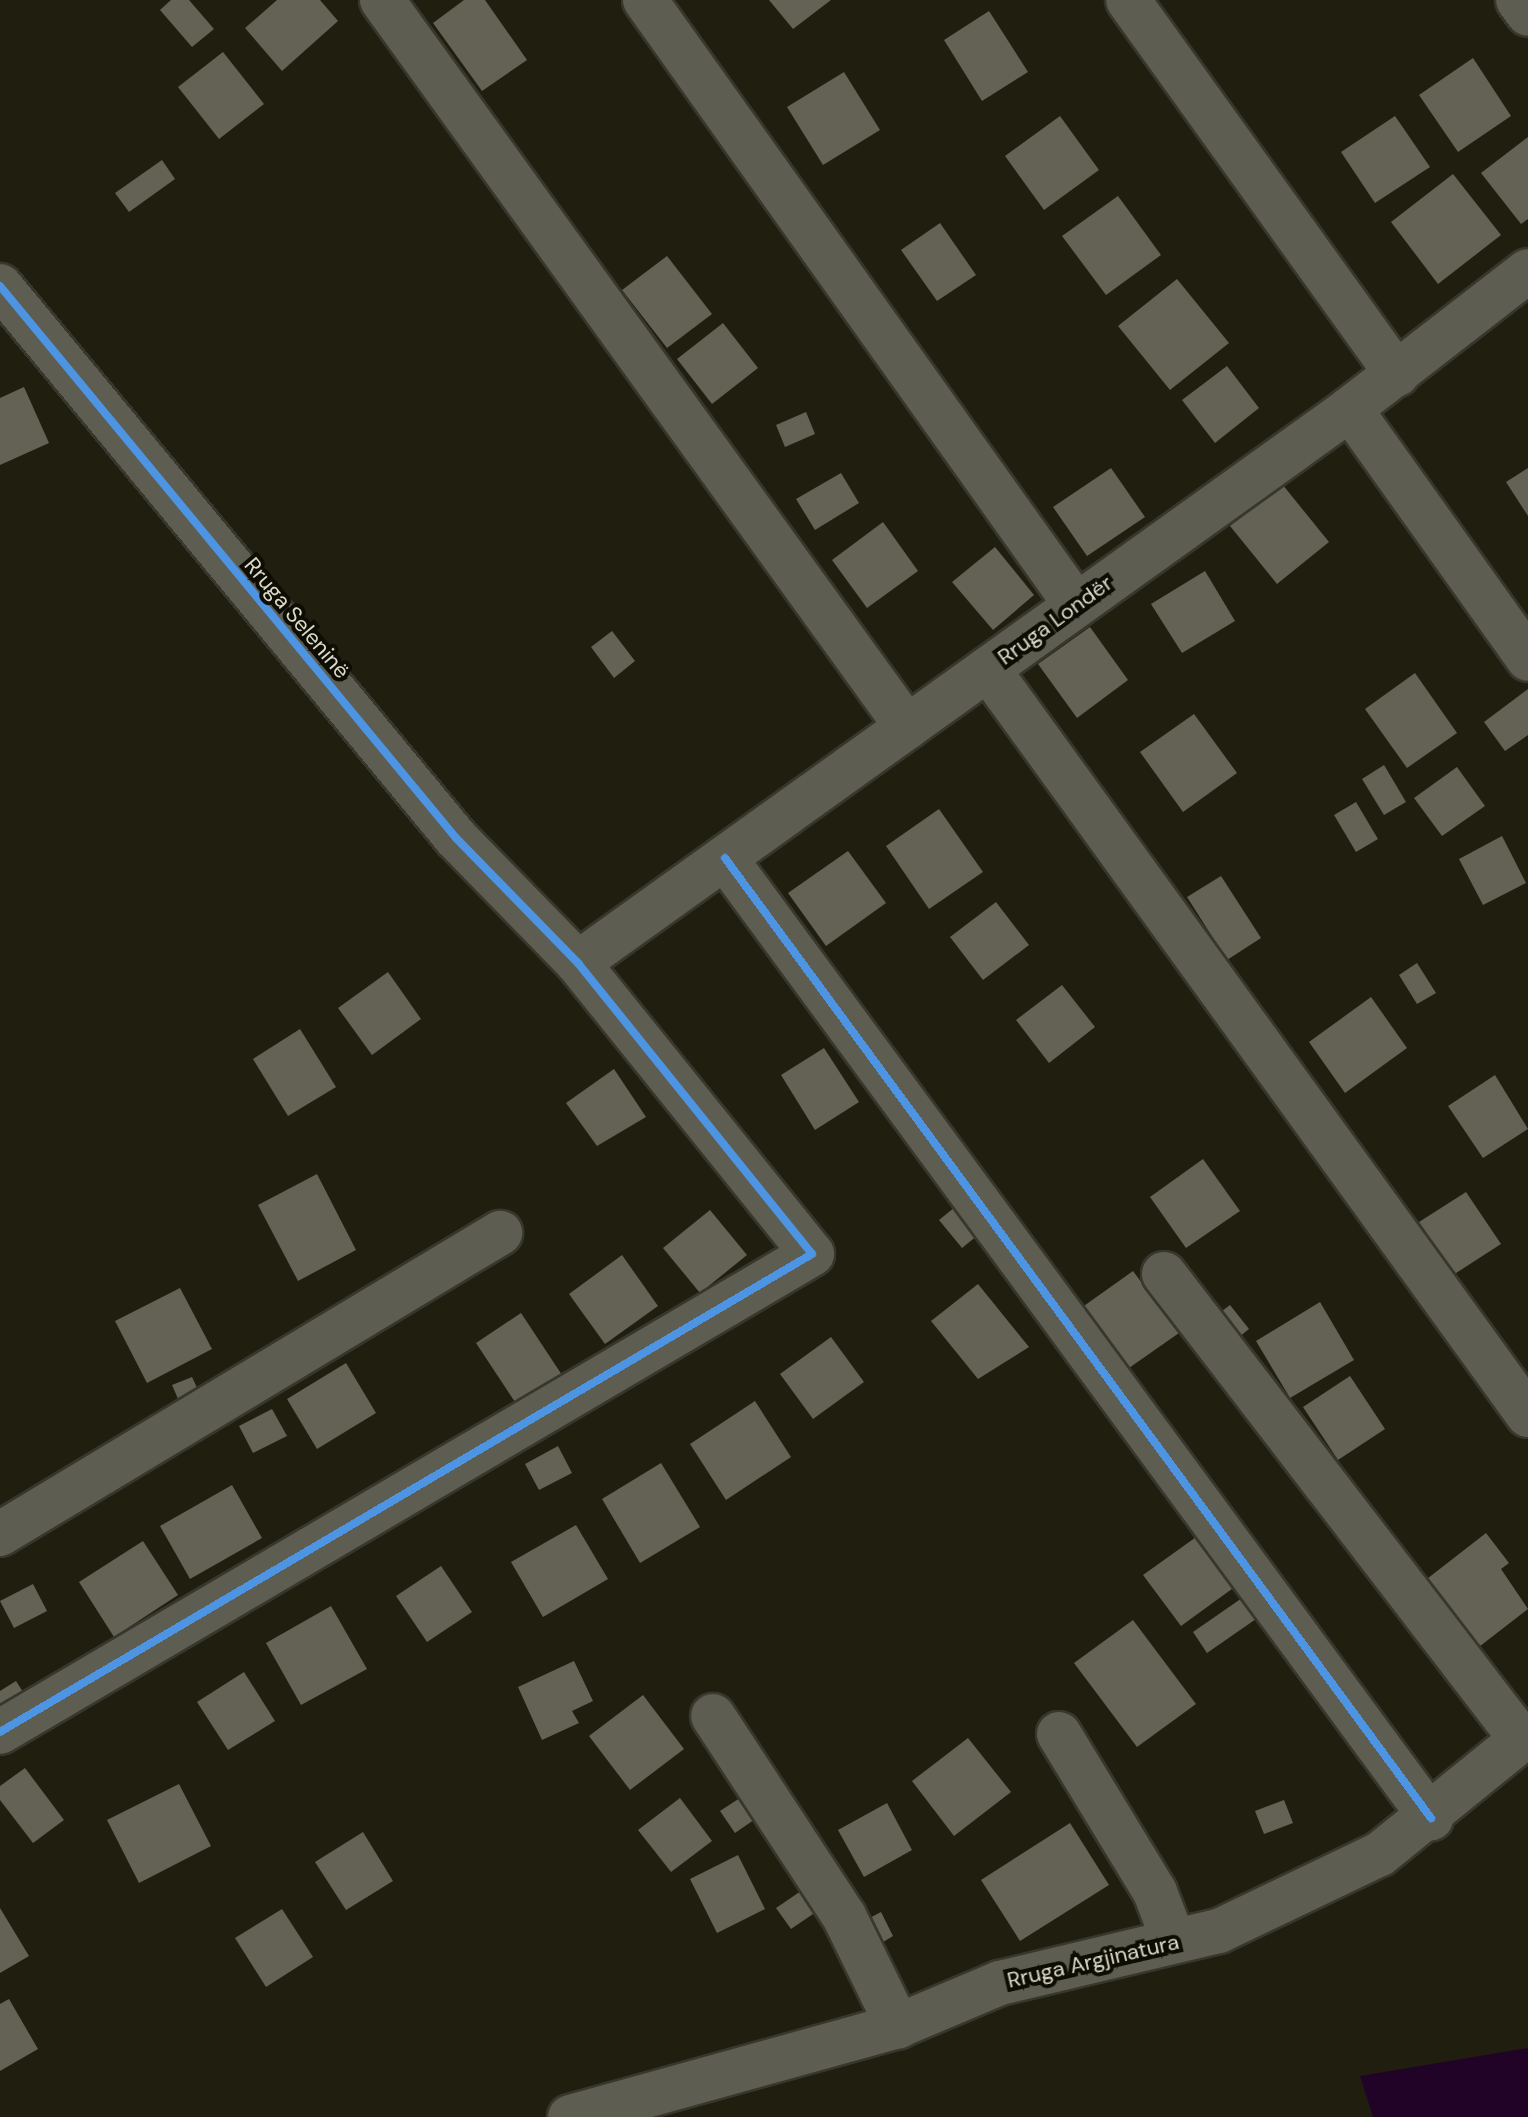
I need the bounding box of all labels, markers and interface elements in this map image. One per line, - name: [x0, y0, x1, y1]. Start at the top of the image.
- street label: Rruga Seleninë: [239, 552, 355, 684]
- street label: Rruga Londër: [993, 570, 1117, 670]
- street label: Rruga Argjinatura: [1005, 1928, 1181, 1994]

